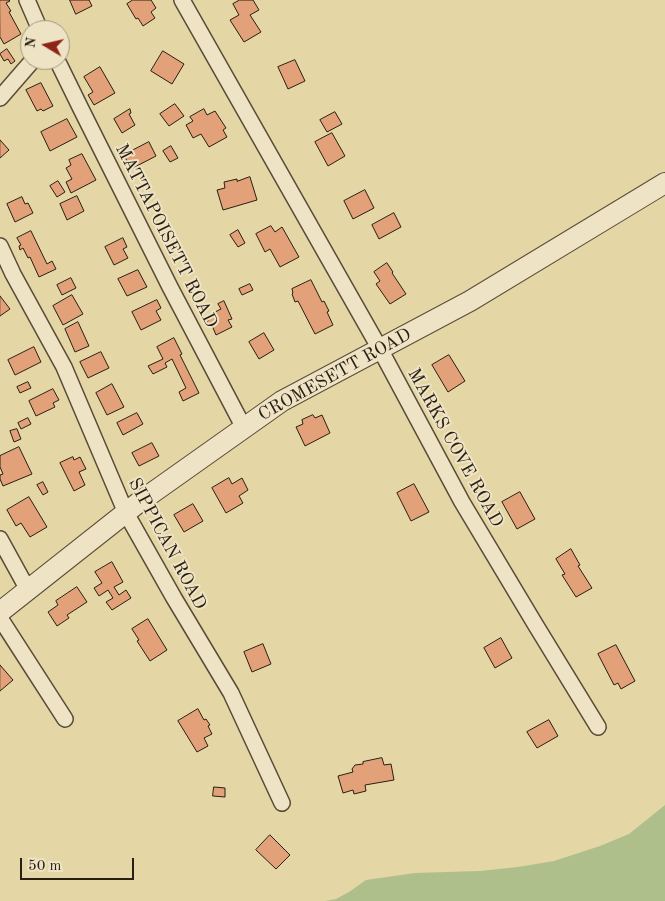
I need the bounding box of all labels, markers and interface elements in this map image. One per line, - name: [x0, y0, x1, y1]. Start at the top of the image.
- north arrow: [20, 20, 70, 70]
- text: N: [23, 36, 39, 49]
- street label: MATTAPOISETT ROAD: [110, 140, 222, 332]
- street label: CROMESETT ROAD: [255, 324, 415, 426]
- street label: MARKS COVE ROAD: [402, 365, 508, 531]
- street label: SIPPICAN ROAD: [123, 475, 211, 613]
- scale bar: [22, 848, 136, 880]
- text: 50 m: [28, 859, 62, 874]

